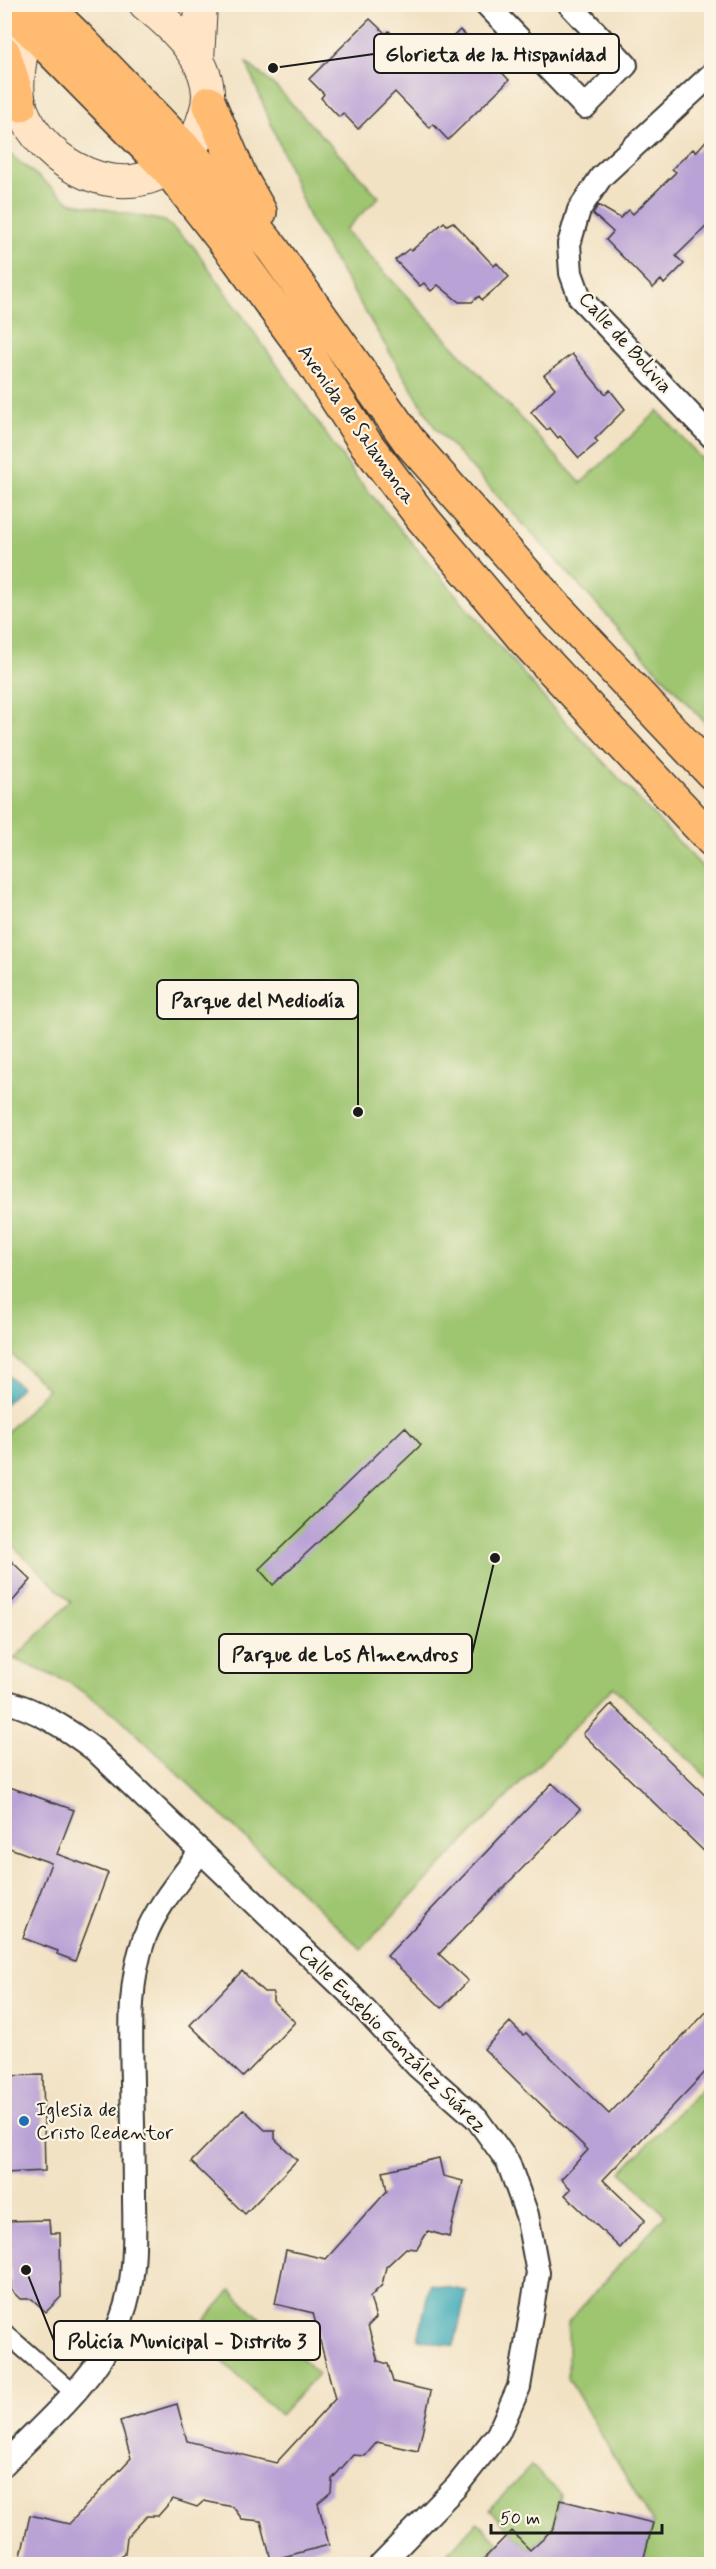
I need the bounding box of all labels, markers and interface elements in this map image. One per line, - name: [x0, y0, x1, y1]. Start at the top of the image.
- callout: Glorieta de la Hispanidad: [374, 34, 619, 73]
- text: Glorieta de la Hispanidad: [385, 41, 607, 69]
- street label: Calle de Bolivia: [572, 286, 678, 400]
- street label: Avenida de Salamanca: [291, 340, 422, 511]
- callout: Parque del Mediodía: [157, 980, 358, 1019]
- text: Parque del Mediodía: [171, 987, 345, 1015]
- callout: Parque de Los Almendros: [219, 1634, 472, 1673]
- text: Parque de Los Almendros: [232, 1641, 459, 1669]
- street label: Calle Eusebio González Suárez: [292, 1939, 492, 2139]
- place label: Iglesia de Cristo Redentor: [36, 2097, 174, 2147]
- marker: Iglesia de Cristo Redentor: [17, 2114, 31, 2128]
- callout: Policía Municipal - Distrito 3: [54, 2321, 320, 2360]
- text: Policía Municipal - Distrito 3: [68, 2328, 307, 2356]
- scale bar: [491, 2497, 662, 2535]
- text: 50 m: [500, 2507, 540, 2531]

